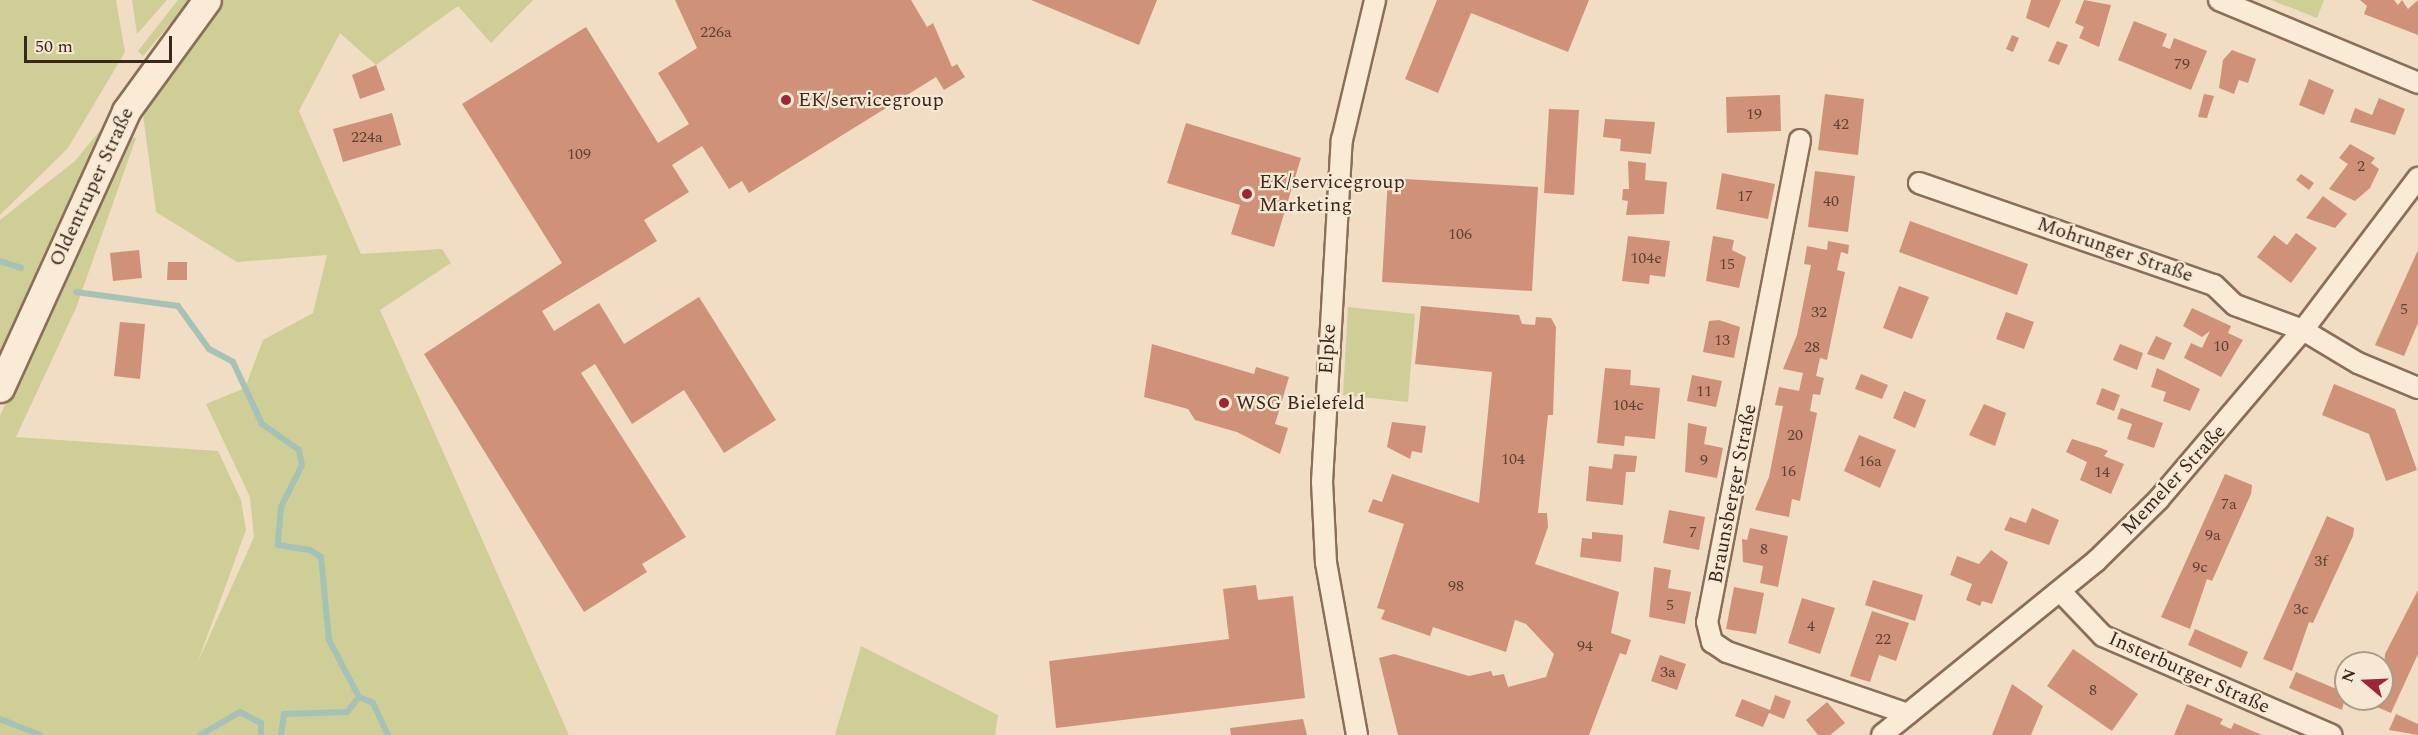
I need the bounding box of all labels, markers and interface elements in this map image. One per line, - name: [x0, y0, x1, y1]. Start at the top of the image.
- house number: 226a: [700, 22, 732, 42]
- scale bar: [27, 24, 176, 62]
- text: 50 m: [35, 33, 73, 60]
- house number: 79: [2174, 54, 2190, 74]
- place label: EK/servicegroup: [798, 88, 944, 112]
- marker: EK/servicegroup: [779, 93, 793, 107]
- street label: Oldentruper Straße: [45, 104, 139, 270]
- house number: 19: [1746, 104, 1762, 124]
- house number: 42: [1833, 114, 1849, 134]
- house number: 224a: [351, 127, 383, 147]
- house number: 109: [567, 144, 591, 164]
- house number: 2: [2357, 156, 2365, 176]
- place label: EK/servicegroup Marketing: [1259, 170, 1405, 217]
- house number: 17: [1737, 186, 1753, 206]
- marker: EK/servicegroup Marketing: [1240, 187, 1254, 201]
- house number: 40: [1823, 191, 1839, 211]
- street label: Mohrunger Straße: [2034, 212, 2196, 288]
- house number: 106: [1448, 224, 1472, 244]
- house number: 104e: [1630, 248, 1662, 268]
- house number: 15: [1719, 254, 1735, 274]
- house number: 5: [2400, 299, 2408, 319]
- house number: 32: [1811, 302, 1827, 322]
- street label: Elpke: [1314, 323, 1342, 375]
- house number: 13: [1714, 330, 1730, 350]
- house number: 10: [2213, 336, 2229, 356]
- house number: 28: [1804, 337, 1820, 357]
- house number: 11: [1696, 381, 1712, 401]
- place label: WSG Bielefeld: [1236, 391, 1365, 415]
- house number: 104c: [1612, 395, 1644, 415]
- marker: WSG Bielefeld: [1217, 396, 1231, 410]
- street label: Braunsberger Straße: [1704, 402, 1762, 586]
- street label: Memeler Straße: [2117, 420, 2231, 540]
- house number: 20: [1787, 425, 1803, 445]
- house number: 104: [1501, 449, 1525, 469]
- house number: 9: [1700, 450, 1708, 470]
- house number: 16a: [1858, 451, 1882, 471]
- house number: 16: [1780, 461, 1796, 481]
- house number: 14: [2094, 462, 2110, 482]
- house number: 7a: [2221, 494, 2237, 514]
- house number: 7: [1689, 522, 1697, 542]
- house number: 9a: [2205, 525, 2221, 545]
- house number: 8: [1760, 539, 1768, 559]
- house number: 3f: [2314, 551, 2328, 571]
- house number: 9c: [2192, 557, 2208, 577]
- house number: 98: [1448, 576, 1464, 596]
- house number: 5: [1666, 595, 1674, 615]
- house number: 3c: [2293, 599, 2309, 619]
- house number: 4: [1807, 616, 1815, 636]
- street label: Insterburger Straße: [2105, 627, 2273, 719]
- house number: 22: [1875, 629, 1891, 649]
- house number: 94: [1577, 636, 1593, 656]
- north arrow: [2334, 651, 2394, 711]
- house number: 3a: [1660, 662, 1676, 682]
- text: N: [2335, 666, 2362, 686]
- house number: 8: [2089, 680, 2097, 700]

